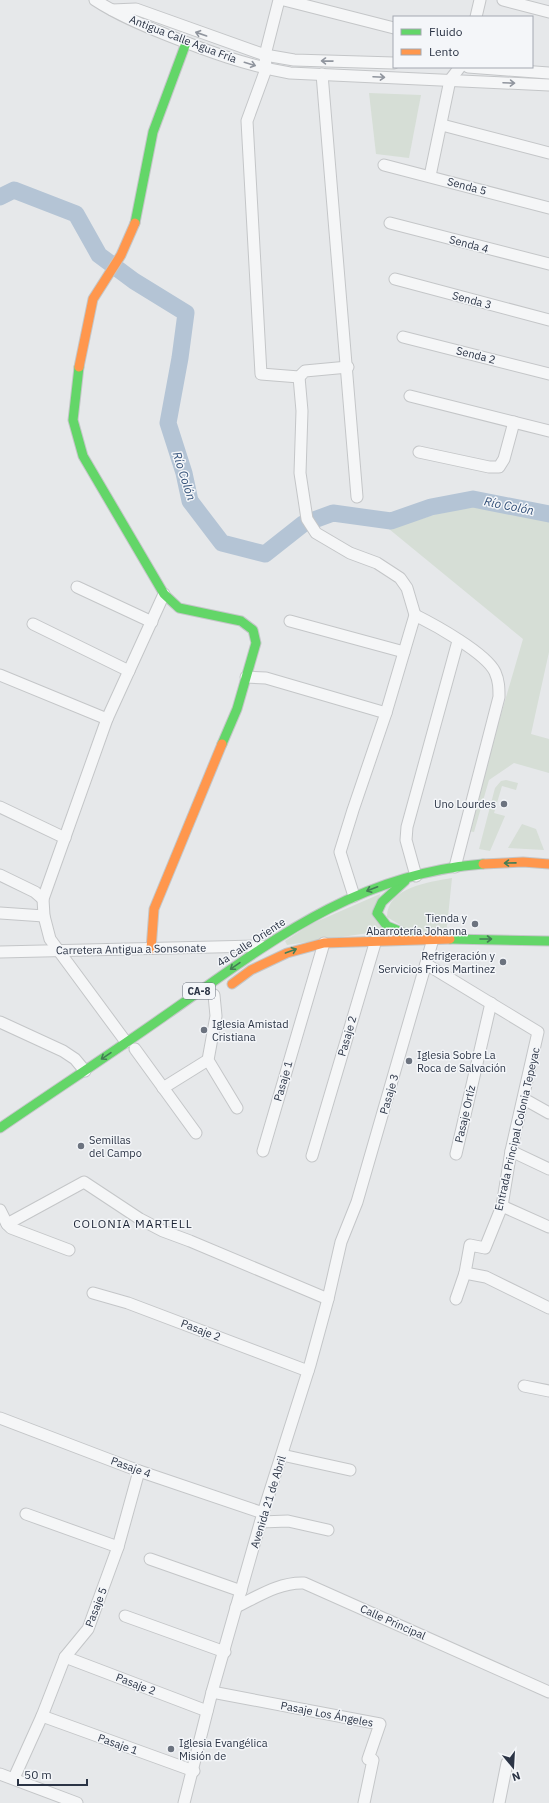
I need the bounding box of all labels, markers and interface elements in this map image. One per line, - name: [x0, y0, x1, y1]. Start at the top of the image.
- street label: Antigua Calle Agua Fría: [127, 12, 239, 66]
- legend: [393, 16, 533, 68]
- text: Fluido: [429, 24, 463, 39]
- one-way arrow: [196, 29, 208, 37]
- text: Lento: [429, 44, 459, 59]
- one-way arrow: [321, 58, 334, 65]
- one-way arrow: [244, 61, 257, 68]
- one-way arrow: [372, 74, 385, 81]
- one-way arrow: [502, 79, 515, 86]
- street label: Senda 5: [446, 174, 488, 198]
- street label: Senda 4: [448, 232, 491, 256]
- street label: Senda 3: [451, 288, 493, 312]
- street label: Senda 2: [455, 343, 497, 367]
- water label: Río Colón: [170, 450, 199, 502]
- water label: Río Colón: [483, 493, 536, 518]
- place label: Uno Lourdes: [434, 797, 496, 811]
- marker: Uno Lourdes: [499, 799, 509, 809]
- one-way arrow: [504, 859, 517, 867]
- one-way arrow: [367, 885, 379, 893]
- place label: Tienda y Abarrotería Johanna: [366, 911, 468, 938]
- street label: 4a Calle Oriente: [214, 915, 288, 969]
- marker: Tienda y Abarrotería Johanna: [470, 919, 480, 929]
- one-way arrow: [479, 935, 492, 943]
- street label: Carretera Antigua a Sonsonate: [56, 941, 206, 957]
- one-way arrow: [285, 947, 297, 955]
- place label: Refrigeración y Servicios Frios Martinez: [378, 949, 495, 976]
- marker: Refrigeración y Servicios Frios Martinez: [498, 957, 508, 967]
- one-way arrow: [230, 962, 241, 970]
- road number: CA-8: [183, 983, 215, 999]
- street label: Pasaje 2: [335, 1014, 359, 1058]
- place label: Iglesia Amistad Cristiana: [212, 1017, 289, 1044]
- marker: Iglesia Amistad Cristiana: [199, 1025, 209, 1035]
- street label: Entrada Principal Colonia Tepeyac: [491, 1045, 543, 1212]
- place label: Iglesia Sobre La Roca de Salvación: [417, 1048, 506, 1075]
- one-way arrow: [100, 1052, 111, 1060]
- marker: Iglesia Sobre La Roca de Salvación: [404, 1056, 414, 1066]
- street label: Pasaje 1: [271, 1059, 296, 1103]
- street label: Pasaje 3: [377, 1072, 401, 1116]
- street label: Pasaje Ortíz: [452, 1084, 478, 1144]
- place label: Semillas del Campo: [89, 1133, 142, 1160]
- marker: Semillas del Campo: [76, 1141, 86, 1151]
- district label: COLONIA MARTELL: [73, 1216, 193, 1231]
- street label: Pasaje 2: [179, 1316, 223, 1344]
- street label: Pasaje 4: [109, 1453, 153, 1481]
- street label: Avenida 21 de Abril: [247, 1454, 289, 1550]
- street label: Pasaje 5: [82, 1585, 110, 1629]
- street label: Calle Principal: [358, 1601, 428, 1643]
- street label: Pasaje 2: [114, 1670, 158, 1698]
- street label: Pasaje Los Ángeles: [280, 1698, 374, 1730]
- street label: Pasaje 1: [96, 1730, 140, 1758]
- place label: Iglesia Evangélica Misión de: [179, 1736, 268, 1763]
- marker: Iglesia Evangélica Misión de: [166, 1744, 176, 1754]
- north arrow: [493, 1747, 533, 1787]
- scale bar: [18, 1761, 87, 1787]
- text: 50 m: [24, 1767, 52, 1782]
- text: N: [510, 1769, 522, 1784]

